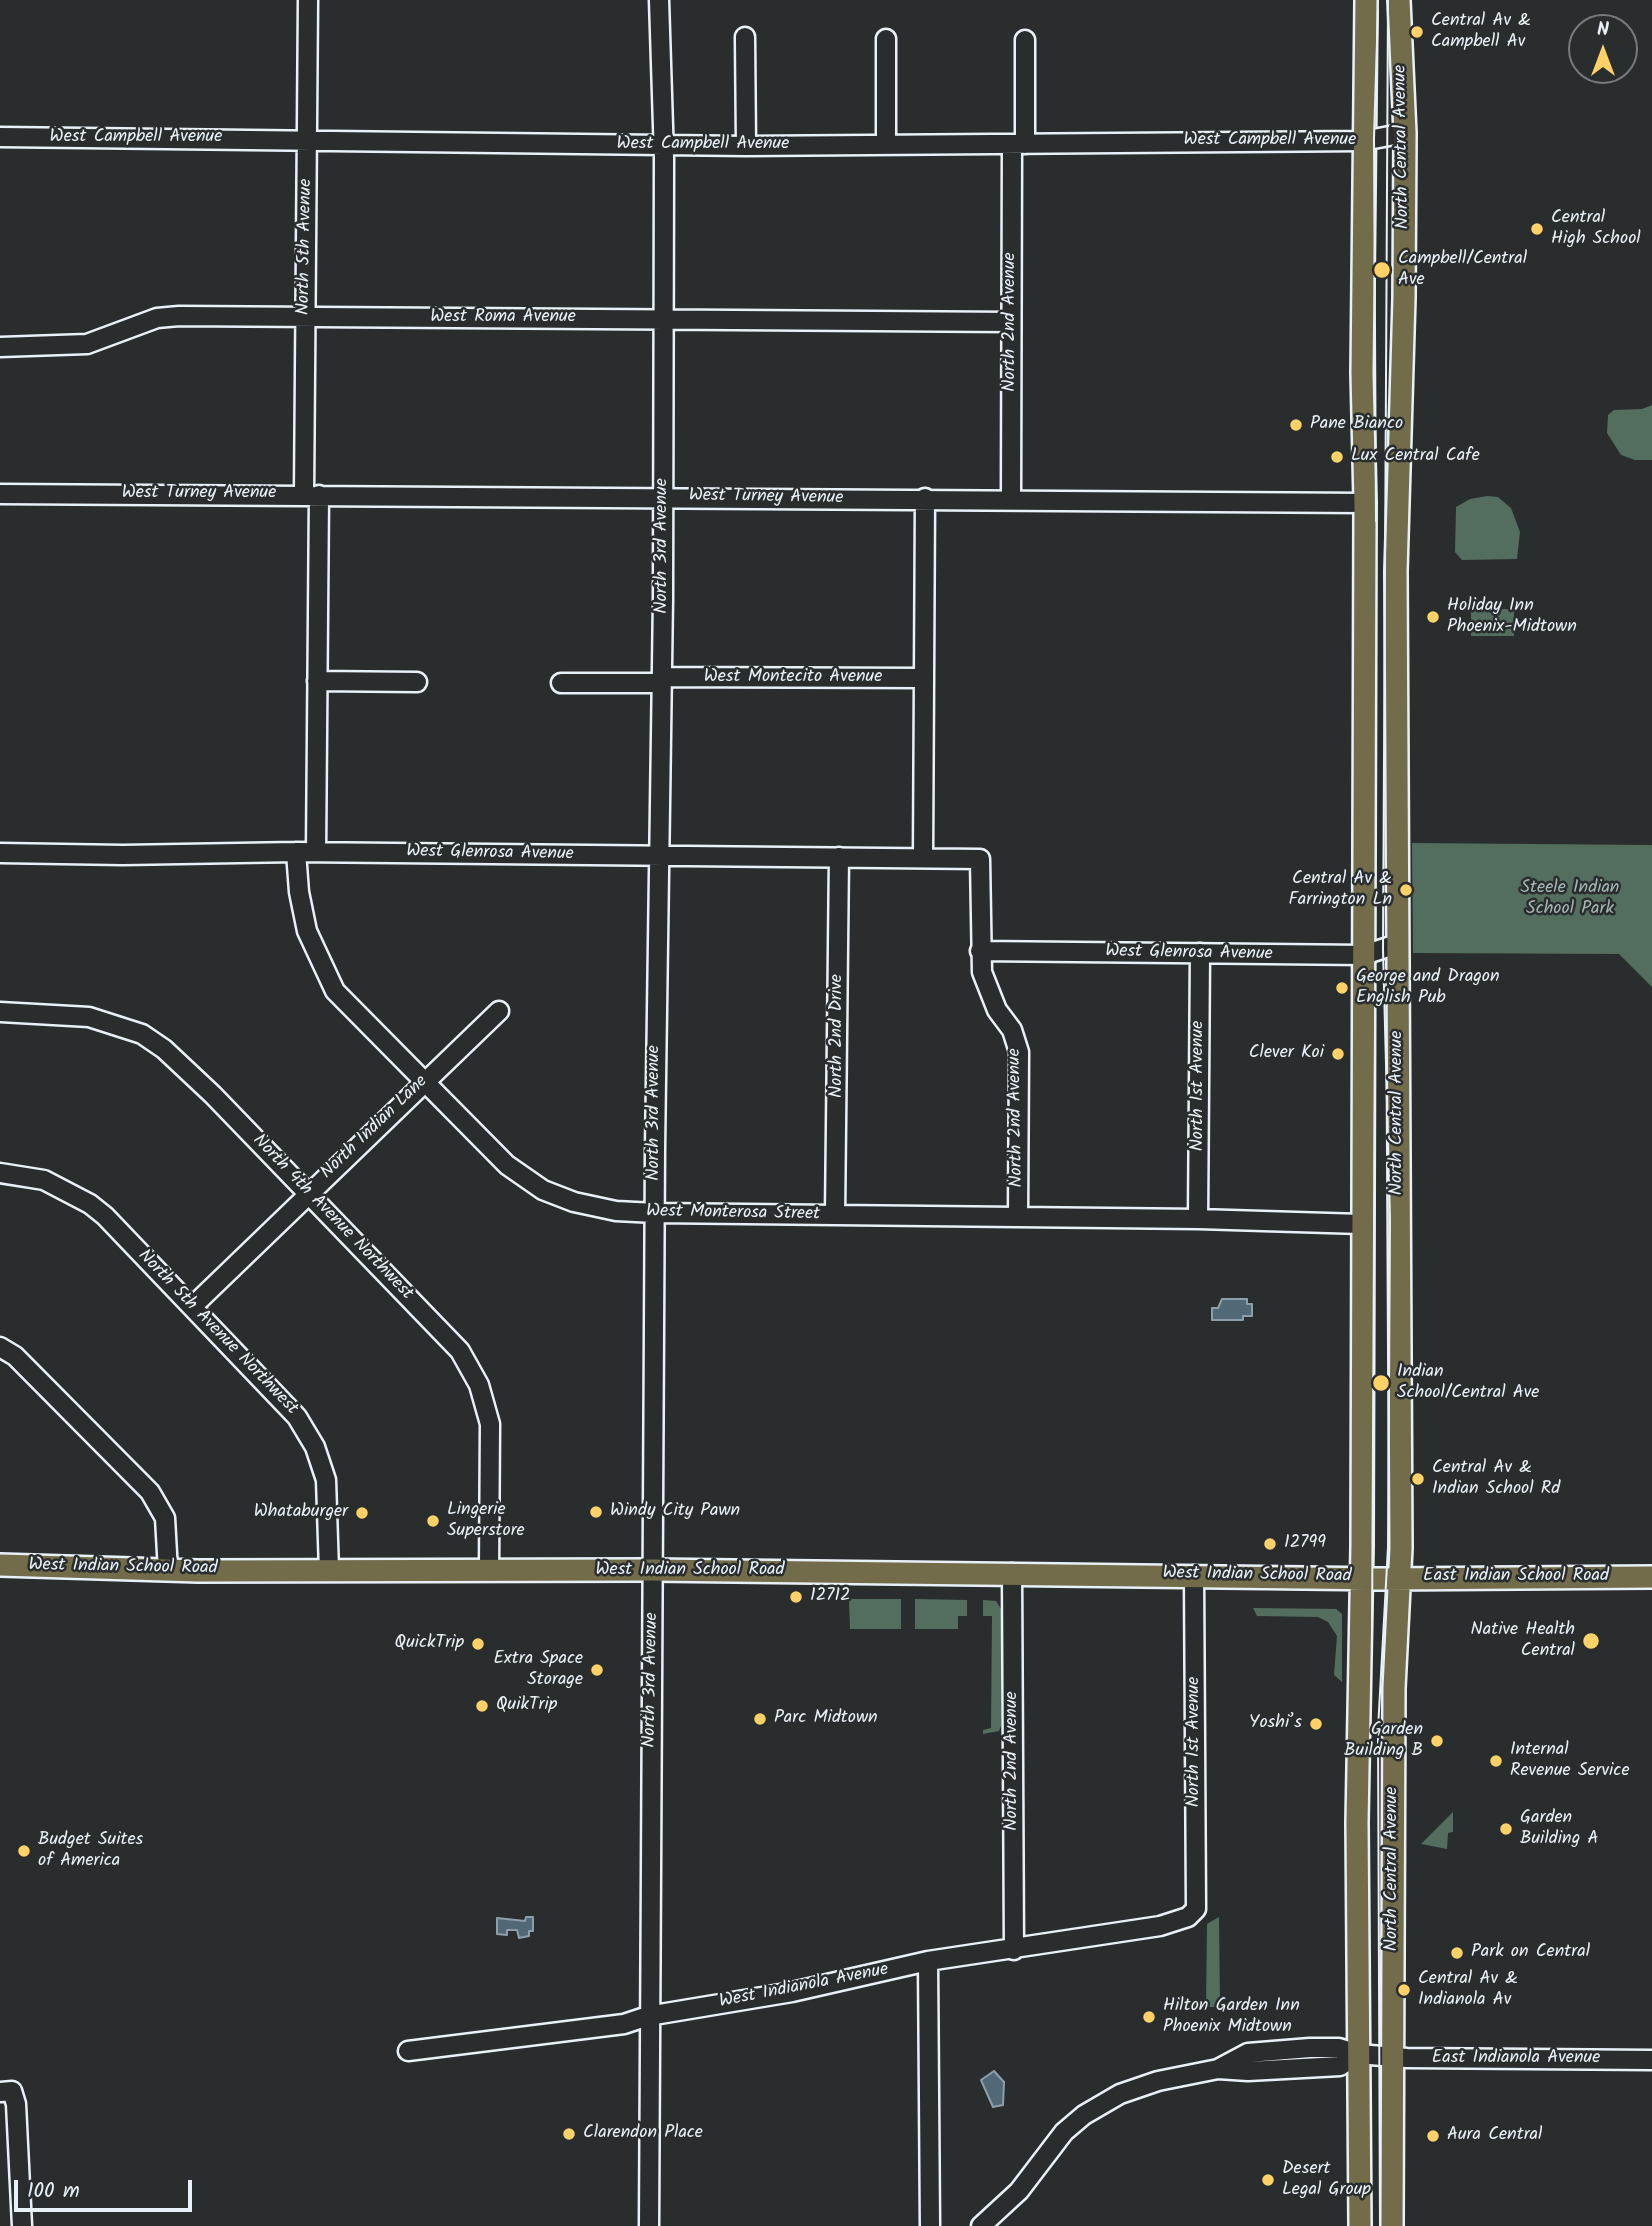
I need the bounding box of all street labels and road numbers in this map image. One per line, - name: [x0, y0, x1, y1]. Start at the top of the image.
- street label: North Central Avenue: [1391, 65, 1415, 229]
- street label: West Campbell Avenue: [50, 127, 222, 149]
- street label: West Campbell Avenue: [1184, 130, 1356, 152]
- street label: West Campbell Avenue: [617, 134, 789, 156]
- street label: North 5th Avenue: [294, 179, 318, 315]
- street label: North 2nd Avenue: [1000, 252, 1022, 392]
- street label: West Roma Avenue: [430, 307, 576, 329]
- street label: North 3rd Avenue: [652, 478, 674, 614]
- street label: West Turney Avenue: [122, 483, 276, 505]
- street label: West Turney Avenue: [689, 486, 843, 510]
- street label: West Montecito Avenue: [704, 667, 882, 689]
- street label: West Glenrosa Avenue: [406, 842, 574, 866]
- street label: West Glenrosa Avenue: [1105, 942, 1273, 966]
- street label: North 2nd Drive: [827, 974, 849, 1098]
- street label: North 1st Avenue: [1188, 1021, 1210, 1151]
- street label: North Central Avenue: [1387, 1031, 1409, 1195]
- street label: North 3rd Avenue: [644, 1045, 666, 1181]
- street label: North 2nd Avenue: [1005, 1048, 1029, 1188]
- street label: North Indian Lane: [317, 1072, 433, 1184]
- street label: North 4th Avenue Northwest: [247, 1131, 417, 1305]
- street label: West Monterosa Street: [646, 1202, 820, 1226]
- street label: North 5th Avenue Northwest: [132, 1246, 302, 1420]
- street label: West Indian School Road: [28, 1556, 218, 1580]
- street label: West Indian School Road: [596, 1560, 784, 1582]
- street label: West Indian School Road: [1162, 1564, 1352, 1588]
- street label: East Indian School Road: [1423, 1566, 1609, 1588]
- street label: North 3rd Avenue: [640, 1612, 664, 1748]
- street label: North 1st Avenue: [1184, 1677, 1206, 1807]
- street label: North 2nd Avenue: [1002, 1691, 1024, 1831]
- street label: North Central Avenue: [1382, 1787, 1404, 1951]
- street label: West Indianola Avenue: [718, 1960, 890, 2014]
- street label: East Indianola Avenue: [1432, 2048, 1600, 2070]

